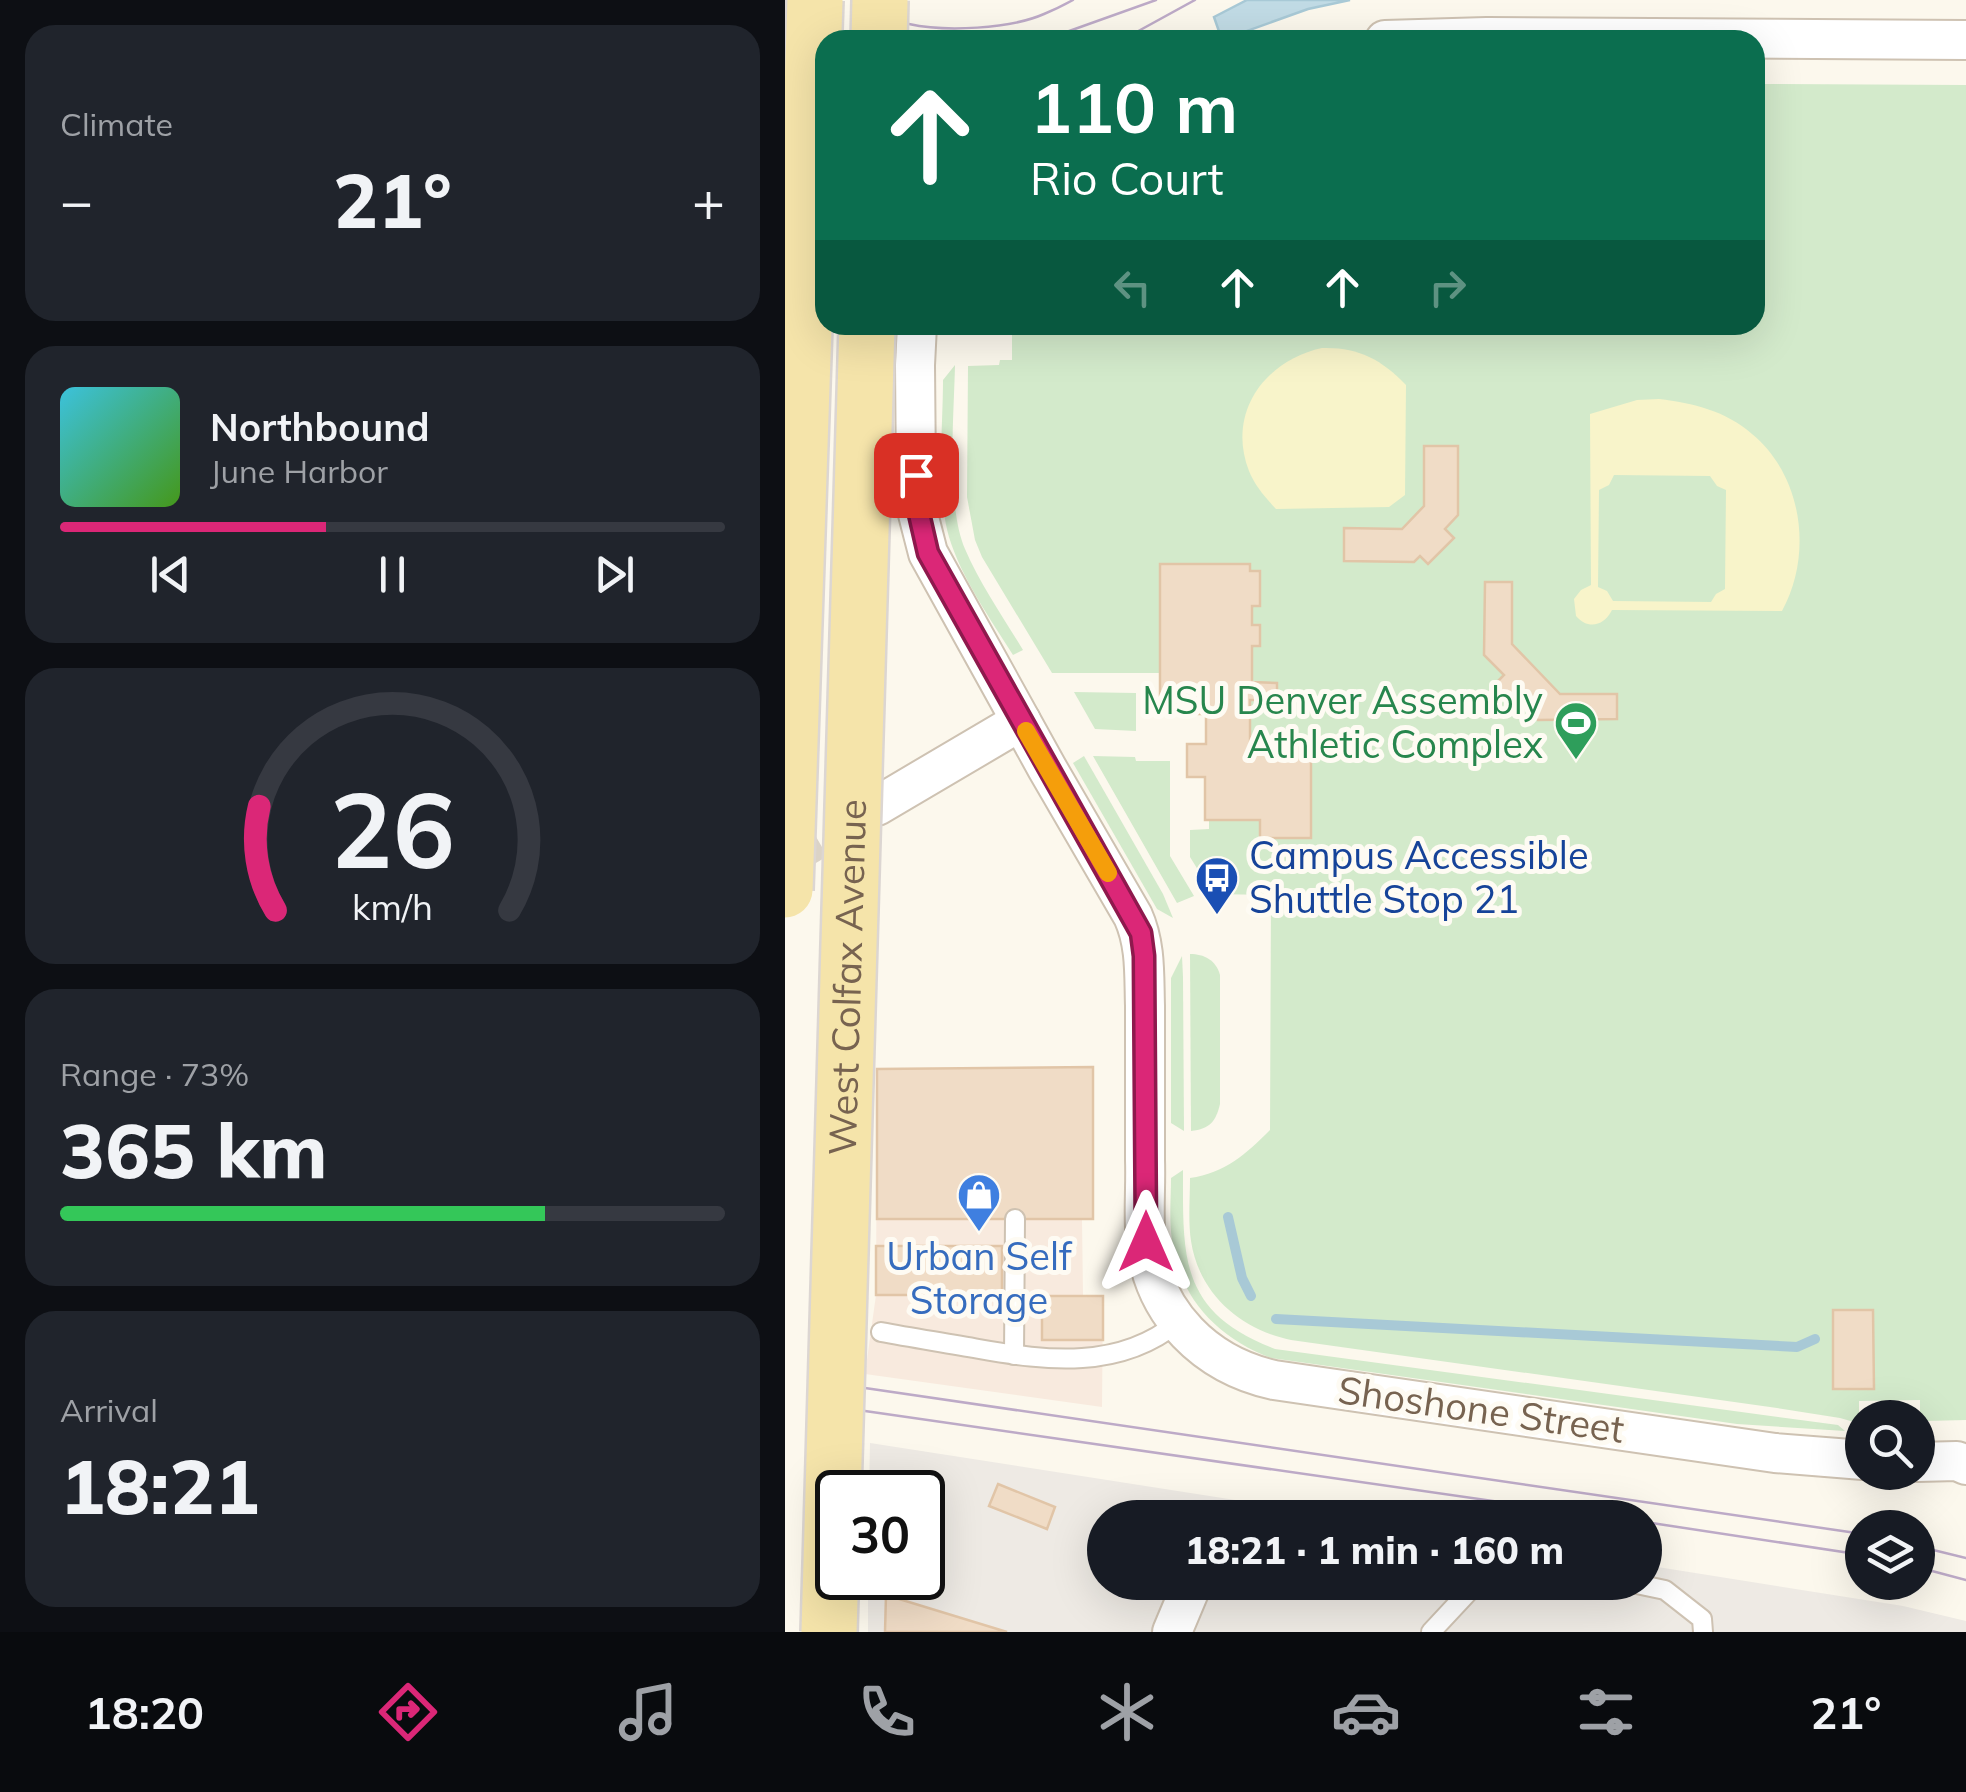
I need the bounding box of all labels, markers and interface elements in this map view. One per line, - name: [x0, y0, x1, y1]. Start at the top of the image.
- text: 110 m: [1030, 63, 1238, 151]
- icon: ahead: [865, 70, 995, 200]
- text: Climate: [60, 104, 173, 144]
- text: Rio Court: [1030, 150, 1223, 206]
- text: 21°: [333, 153, 452, 247]
- text: −: [60, 166, 93, 235]
- text: +: [692, 166, 725, 235]
- icon: left: [1105, 260, 1160, 315]
- icon: ahead: [1210, 260, 1265, 315]
- icon: ahead: [1315, 260, 1370, 315]
- icon: right: [1420, 260, 1475, 315]
- text: Northbound: [210, 403, 430, 451]
- pin: [874, 433, 959, 518]
- icon: arrive: [889, 448, 944, 503]
- text: June Harbor: [210, 451, 388, 491]
- icon: previous: [143, 547, 198, 602]
- icon: pause: [365, 547, 420, 602]
- icon: next: [587, 547, 642, 602]
- place label: MSU Denver Assembly Athletic Complex: [1142, 676, 1543, 768]
- sports icon: MSU Denver Assembly Athletic Complex: [1553, 700, 1599, 761]
- text: 26: [330, 763, 455, 894]
- street label: West Colfax Avenue: [818, 799, 876, 1156]
- place label: Campus Accessible Shuttle Stop 21: [1249, 831, 1589, 923]
- bus stop icon: Campus Accessible Shuttle Stop 21: [1194, 855, 1240, 916]
- text: km/h: [352, 884, 433, 929]
- text: Range · 73%: [60, 1054, 249, 1094]
- text: 365 km: [60, 1103, 328, 1197]
- shop icon: Urban Self Storage: [956, 1172, 1002, 1233]
- position arrow: [1094, 1190, 1198, 1294]
- place label: Urban Self Storage: [886, 1232, 1073, 1324]
- street label: Shoshone Street: [1335, 1365, 1627, 1453]
- text: Arrival: [60, 1390, 158, 1430]
- map controls: [1845, 1400, 1935, 1600]
- button: search: [1845, 1400, 1935, 1490]
- text: 18:21: [60, 1439, 260, 1533]
- speed limit sign: 30: [815, 1470, 945, 1600]
- button: layers: [1845, 1510, 1935, 1600]
- text: 18:21 · 1 min · 160 m: [1185, 1526, 1564, 1574]
- icon: directions: [373, 1677, 443, 1747]
- icon: music: [613, 1677, 683, 1747]
- icon: phone: [852, 1677, 922, 1747]
- icon: climate: [1092, 1677, 1162, 1747]
- icon: car: [1331, 1677, 1401, 1747]
- icon: filters: [1571, 1677, 1641, 1747]
- text: 18:20: [85, 1684, 204, 1740]
- text: 21°: [1810, 1684, 1881, 1740]

